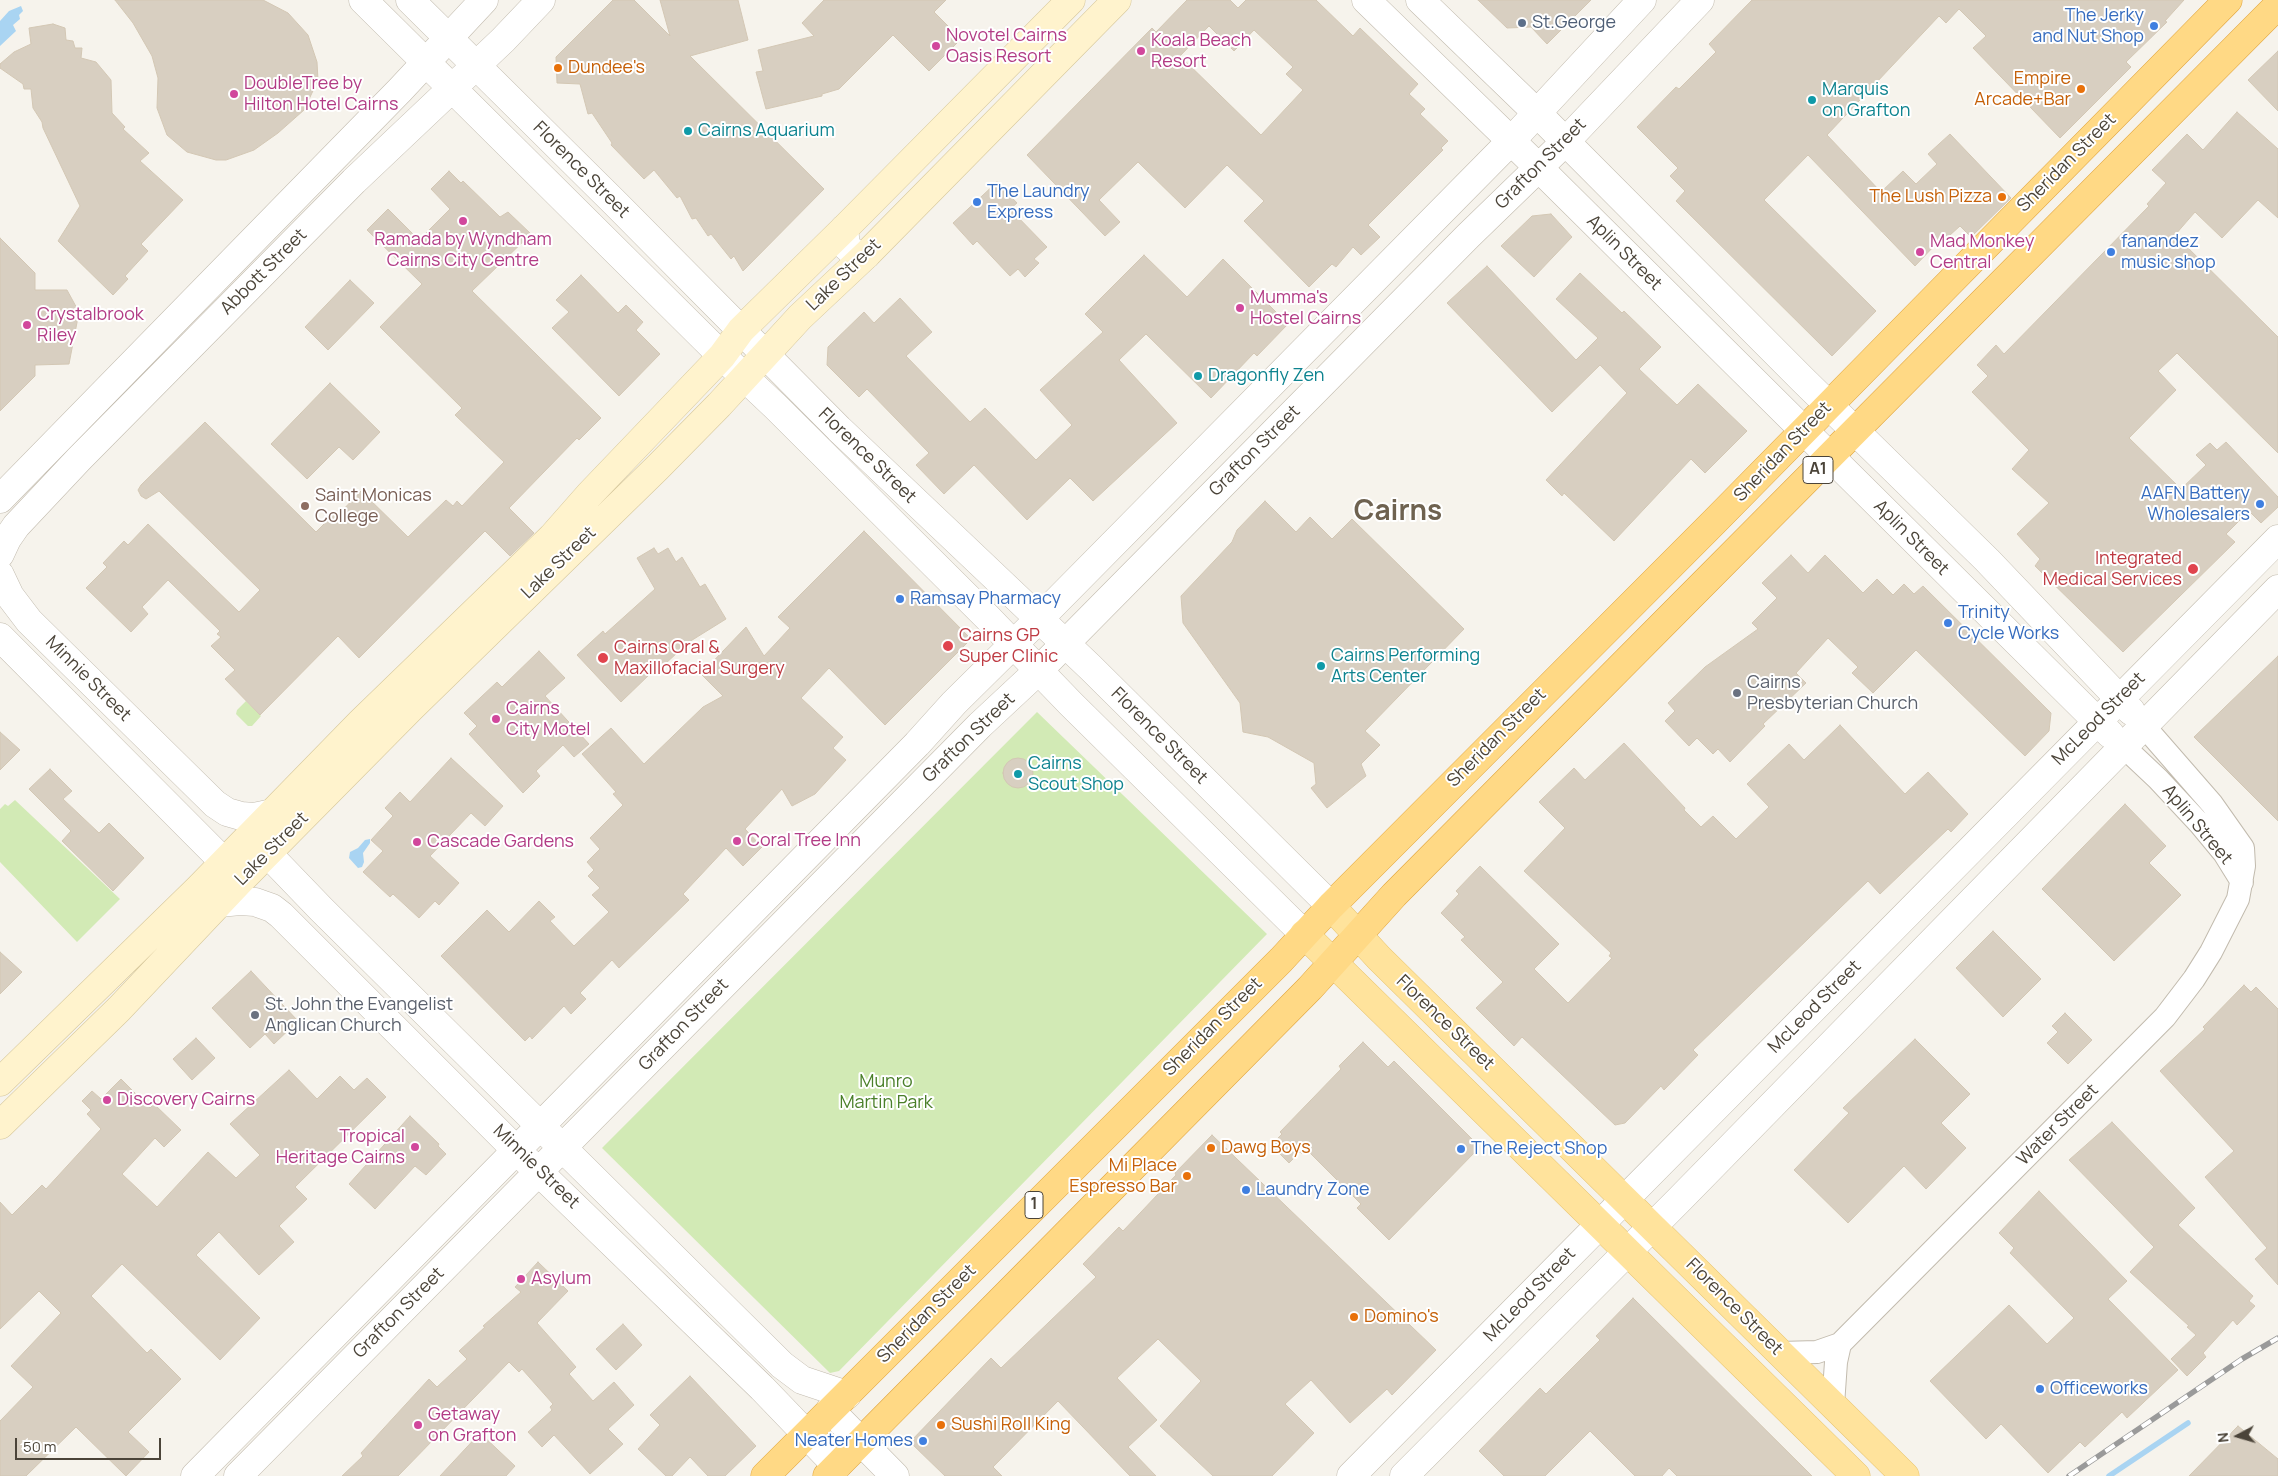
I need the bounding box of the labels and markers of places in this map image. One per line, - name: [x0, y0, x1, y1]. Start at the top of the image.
- place label: The Jerky and Nut Shop: [2032, 5, 2144, 48]
- place label: St.George: [1532, 12, 1616, 34]
- marker: St.George: [1516, 17, 1528, 29]
- marker: The Jerky and Nut Shop: [2148, 20, 2160, 32]
- place label: Novotel Cairns Oasis Resort: [946, 25, 1067, 68]
- place label: Koala Beach Resort: [1151, 30, 1251, 72]
- marker: Novotel Cairns Oasis Resort: [930, 40, 942, 52]
- marker: Koala Beach Resort: [1135, 45, 1147, 57]
- place label: Dundee's: [568, 57, 645, 79]
- marker: Dundee's: [552, 62, 564, 74]
- place label: Empire Arcade+Bar: [1974, 68, 2071, 110]
- place label: DoubleTree by Hilton Hotel Cairns: [244, 73, 398, 116]
- place label: Marquis on Grafton: [1822, 79, 1910, 122]
- marker: Empire Arcade+Bar: [2075, 83, 2087, 95]
- marker: DoubleTree by Hilton Hotel Cairns: [228, 88, 240, 100]
- marker: Marquis on Grafton: [1806, 94, 1818, 106]
- place label: Cairns Aquarium: [698, 120, 835, 142]
- marker: Cairns Aquarium: [682, 125, 694, 137]
- place label: The Laundry Express: [987, 181, 1090, 223]
- place label: The Lush Pizza: [1869, 186, 1992, 208]
- marker: The Lush Pizza: [1996, 191, 2008, 203]
- marker: The Laundry Express: [971, 196, 983, 208]
- marker: Ramada by Wyndham Cairns City Centre: [457, 215, 469, 227]
- place label: Ramada by Wyndham Cairns City Centre: [374, 229, 552, 272]
- place label: Mad Monkey Central: [1930, 231, 2034, 274]
- place label: fanandez music shop: [2121, 231, 2216, 274]
- marker: Mad Monkey Central: [1914, 246, 1926, 258]
- marker: fanandez music shop: [2105, 246, 2117, 258]
- place label: Mumma's Hostel Cairns: [1250, 287, 1361, 330]
- marker: Mumma's Hostel Cairns: [1234, 302, 1246, 314]
- place label: Crystalbrook Riley: [37, 304, 144, 346]
- marker: Crystalbrook Riley: [21, 319, 33, 331]
- place label: Dragonfly Zen: [1208, 365, 1325, 387]
- marker: Dragonfly Zen: [1192, 370, 1204, 382]
- place label: AAFN Battery Wholesalers: [2141, 483, 2250, 526]
- place label: Saint Monicas College: [315, 485, 432, 528]
- marker: AAFN Battery Wholesalers: [2254, 498, 2266, 510]
- marker: Saint Monicas College: [299, 500, 311, 512]
- place label: Integrated Medical Services: [2043, 548, 2182, 590]
- marker: Integrated Medical Services: [2186, 562, 2200, 576]
- place label: Ramsay Pharmacy: [910, 588, 1061, 610]
- marker: Ramsay Pharmacy: [894, 593, 906, 605]
- place label: Trinity Cycle Works: [1958, 602, 2059, 644]
- marker: Trinity Cycle Works: [1942, 617, 1954, 629]
- place label: Cairns GP Super Clinic: [959, 625, 1058, 668]
- place label: Cairns Oral & Maxillofacial Surgery: [614, 637, 785, 680]
- marker: Cairns GP Super Clinic: [941, 639, 955, 653]
- place label: Cairns Performing Arts Center: [1331, 645, 1480, 688]
- marker: Cairns Oral & Maxillofacial Surgery: [596, 651, 610, 665]
- marker: Cairns Performing Arts Center: [1315, 660, 1327, 672]
- place label: Cairns Presbyterian Church: [1747, 672, 1918, 714]
- marker: Cairns Presbyterian Church: [1731, 687, 1743, 699]
- place label: Cairns City Motel: [506, 698, 590, 741]
- marker: Cairns City Motel: [490, 713, 502, 725]
- place label: Cairns Scout Shop: [1028, 753, 1124, 796]
- marker: Cairns Scout Shop: [1012, 768, 1024, 780]
- place label: Coral Tree Inn: [747, 830, 861, 852]
- place label: Cascade Gardens: [427, 831, 574, 853]
- marker: Coral Tree Inn: [731, 835, 743, 847]
- marker: Cascade Gardens: [411, 836, 423, 848]
- place label: St. John the Evangelist Anglican Church: [265, 994, 453, 1036]
- marker: St. John the Evangelist Anglican Church: [249, 1009, 261, 1021]
- place label: Discovery Cairns: [117, 1089, 255, 1111]
- marker: Discovery Cairns: [101, 1094, 113, 1106]
- place label: Tropical Heritage Cairns: [276, 1126, 405, 1168]
- place label: Dawg Boys: [1221, 1137, 1311, 1159]
- place label: The Reject Shop: [1471, 1138, 1607, 1160]
- marker: Tropical Heritage Cairns: [409, 1141, 421, 1153]
- marker: Dawg Boys: [1205, 1142, 1217, 1154]
- marker: The Reject Shop: [1455, 1143, 1467, 1155]
- place label: Mi Place Espresso Bar: [1069, 1155, 1177, 1198]
- marker: Mi Place Espresso Bar: [1181, 1170, 1193, 1182]
- place label: Laundry Zone: [1256, 1179, 1369, 1201]
- marker: Laundry Zone: [1240, 1184, 1252, 1196]
- place label: Asylum: [531, 1268, 591, 1290]
- marker: Asylum: [515, 1273, 527, 1285]
- place label: Domino's: [1364, 1306, 1439, 1328]
- marker: Domino's: [1348, 1311, 1360, 1323]
- place label: Officeworks: [2050, 1378, 2148, 1400]
- marker: Officeworks: [2034, 1383, 2046, 1395]
- place label: Getaway on Grafton: [428, 1404, 516, 1446]
- place label: Sushi Roll King: [951, 1414, 1071, 1436]
- marker: Getaway on Grafton: [412, 1419, 424, 1431]
- marker: Sushi Roll King: [935, 1419, 947, 1431]
- place label: Neater Homes: [795, 1430, 913, 1452]
- marker: Neater Homes: [917, 1435, 929, 1447]

